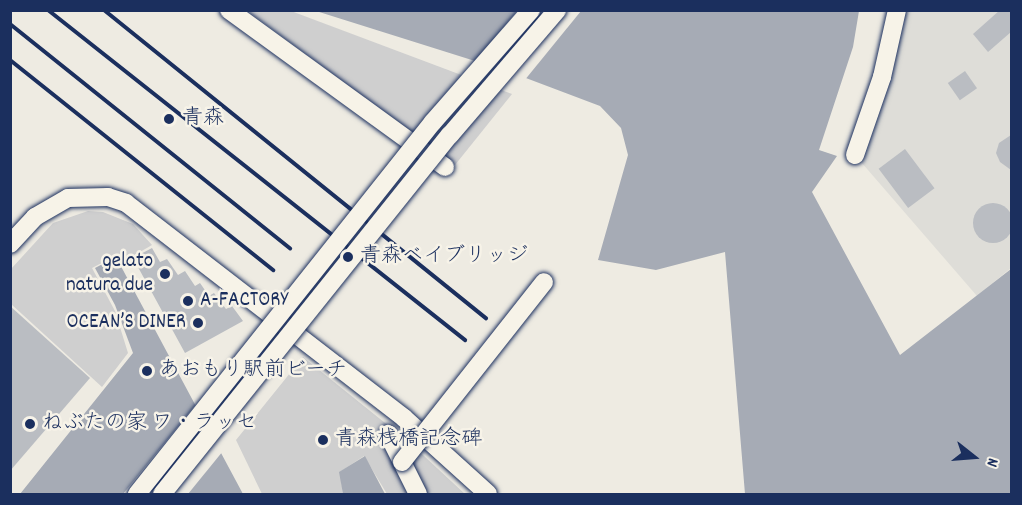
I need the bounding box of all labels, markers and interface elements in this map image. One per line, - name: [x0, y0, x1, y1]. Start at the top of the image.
- place label: 青森: [182, 106, 224, 132]
- marker: 青森: [160, 110, 178, 128]
- place label: 青森ベイブリッジ: [360, 244, 528, 270]
- place label: gelato natura due: [66, 249, 153, 299]
- marker: 青森ベイブリッジ: [341, 250, 355, 264]
- marker: gelato natura due: [158, 267, 172, 281]
- place label: A-FACTORY: [200, 288, 288, 314]
- marker: A-FACTORY: [181, 294, 195, 308]
- place label: OCEAN’S DINER: [66, 310, 186, 336]
- marker: OCEAN’S DINER: [191, 316, 205, 330]
- place label: あおもり駅前ビーチ: [159, 358, 347, 384]
- marker: あおもり駅前ビーチ: [140, 364, 154, 378]
- place label: ねぶたの家 ワ・ラッセ: [42, 411, 257, 437]
- marker: ねぶたの家 ワ・ラッセ: [23, 417, 37, 431]
- place label: 青森桟橋記念碑: [335, 427, 482, 453]
- north arrow: [944, 427, 1004, 487]
- marker: 青森桟橋記念碑: [316, 433, 330, 447]
- text: N: [980, 455, 1004, 470]

